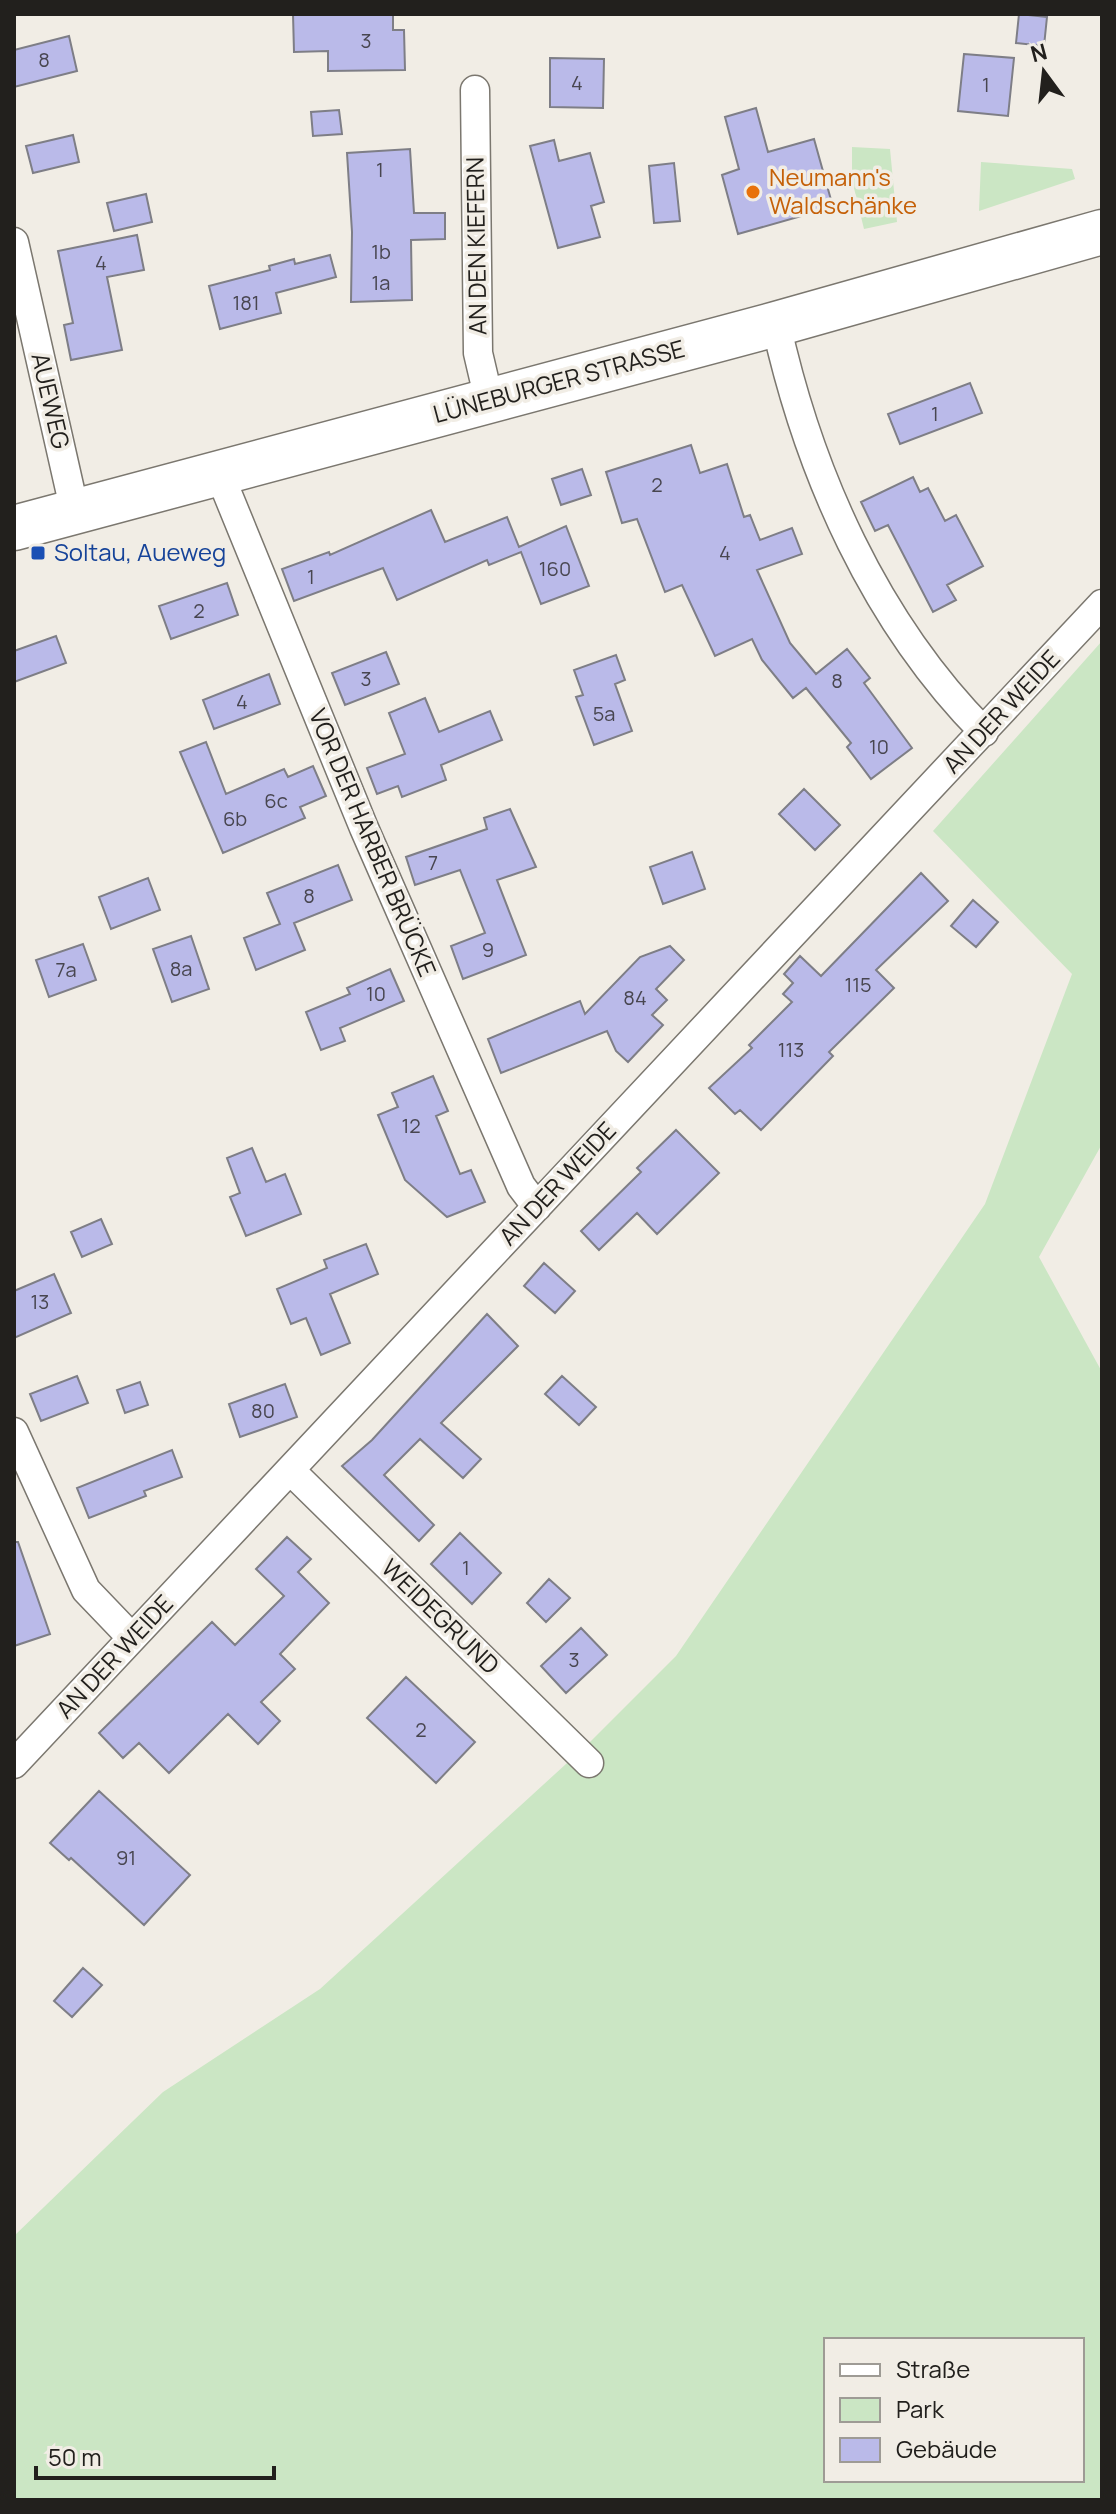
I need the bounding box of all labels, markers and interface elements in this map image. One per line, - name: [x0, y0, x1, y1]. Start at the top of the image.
- house number: 3: [360, 27, 372, 54]
- north arrow: [1004, 32, 1084, 112]
- text: N: [1027, 36, 1050, 69]
- house number: 8: [38, 46, 50, 73]
- house number: 4: [571, 69, 583, 96]
- house number: 1: [982, 71, 990, 98]
- house number: 1: [376, 156, 384, 183]
- street label: AN DEN KIEFERN: [457, 157, 494, 335]
- place label: Neumann's Waldschänke: [769, 160, 917, 221]
- marker: Neumann's Waldschänke: [744, 183, 762, 201]
- house number: 1b: [371, 238, 391, 265]
- house number: 4: [95, 249, 107, 276]
- house number: 1a: [372, 269, 390, 296]
- house number: 181: [232, 289, 260, 316]
- street label: LÜNEBURGER STRASSE: [429, 331, 688, 430]
- street label: AUEWEG: [24, 349, 79, 452]
- house number: 1: [931, 400, 939, 427]
- house number: 2: [651, 471, 663, 498]
- place label: Soltau, Aueweg: [54, 535, 226, 568]
- house number: 4: [719, 539, 731, 566]
- marker: Soltau, Aueweg: [29, 544, 47, 562]
- house number: 160: [539, 555, 571, 582]
- house number: 1: [307, 563, 315, 590]
- house number: 2: [193, 597, 205, 624]
- street label: AN DER WEIDE: [935, 642, 1067, 780]
- house number: 3: [360, 665, 372, 692]
- house number: 8: [831, 667, 843, 694]
- house number: 4: [236, 688, 248, 715]
- house number: 5a: [593, 700, 615, 727]
- street label: VOR DER HARBER BRÜCKE: [302, 703, 445, 981]
- house number: 10: [869, 733, 889, 760]
- house number: 6c: [264, 787, 288, 814]
- house number: 6b: [223, 805, 247, 832]
- house number: 7: [428, 849, 438, 876]
- house number: 8: [303, 882, 315, 909]
- house number: 9: [482, 936, 494, 963]
- house number: 8a: [170, 955, 192, 982]
- house number: 7a: [55, 956, 77, 983]
- house number: 115: [844, 971, 872, 998]
- house number: 10: [366, 980, 386, 1007]
- house number: 84: [623, 984, 647, 1011]
- house number: 113: [778, 1036, 804, 1063]
- house number: 12: [401, 1112, 421, 1139]
- street label: AN DER WEIDE: [491, 1114, 623, 1252]
- house number: 13: [31, 1288, 49, 1315]
- house number: 80: [251, 1397, 275, 1424]
- street label: WEIDEGRUND: [375, 1551, 507, 1681]
- house number: 1: [462, 1554, 470, 1581]
- street label: AN DER WEIDE: [48, 1587, 180, 1725]
- house number: 3: [568, 1646, 580, 1673]
- house number: 2: [415, 1716, 427, 1743]
- house number: 91: [116, 1844, 136, 1871]
- legend: [824, 2338, 1084, 2482]
- text: Straße: [896, 2352, 970, 2385]
- text: Park: [896, 2392, 945, 2425]
- scale bar: [36, 2430, 274, 2480]
- text: Gebäude: [896, 2432, 997, 2465]
- text: 50 m: [48, 2440, 102, 2473]

